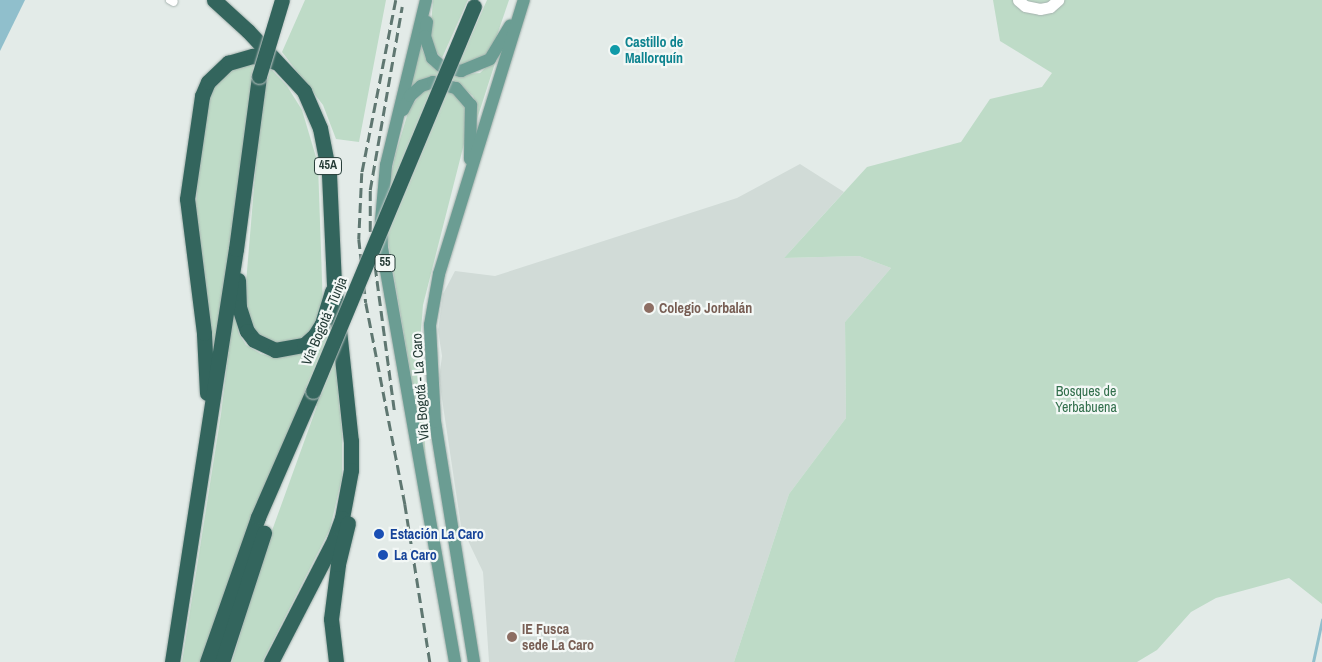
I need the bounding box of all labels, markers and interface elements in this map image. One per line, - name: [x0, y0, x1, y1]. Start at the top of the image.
- place label: Castillo de Mallorquín: [625, 34, 683, 66]
- marker: Castillo de Mallorquín: [609, 44, 621, 56]
- road number: 45A: [313, 157, 343, 176]
- road number: 55: [374, 254, 396, 272]
- street label: Vía Bogotá - Tunja: [298, 274, 350, 368]
- place label: Colegio Jorbalán: [659, 300, 752, 316]
- marker: Colegio Jorbalán: [643, 302, 655, 314]
- street label: Vía Bogotá - La Caro: [408, 333, 432, 441]
- park label: Bosques de Yerbabuena: [1055, 383, 1117, 416]
- place label: Estación La Caro: [390, 526, 484, 542]
- marker: Estación La Caro: [372, 527, 386, 541]
- place label: La Caro: [394, 547, 437, 563]
- marker: La Caro: [376, 548, 390, 562]
- place label: IE Fusca sede La Caro: [522, 621, 594, 654]
- marker: IE Fusca sede La Caro: [506, 631, 518, 643]

